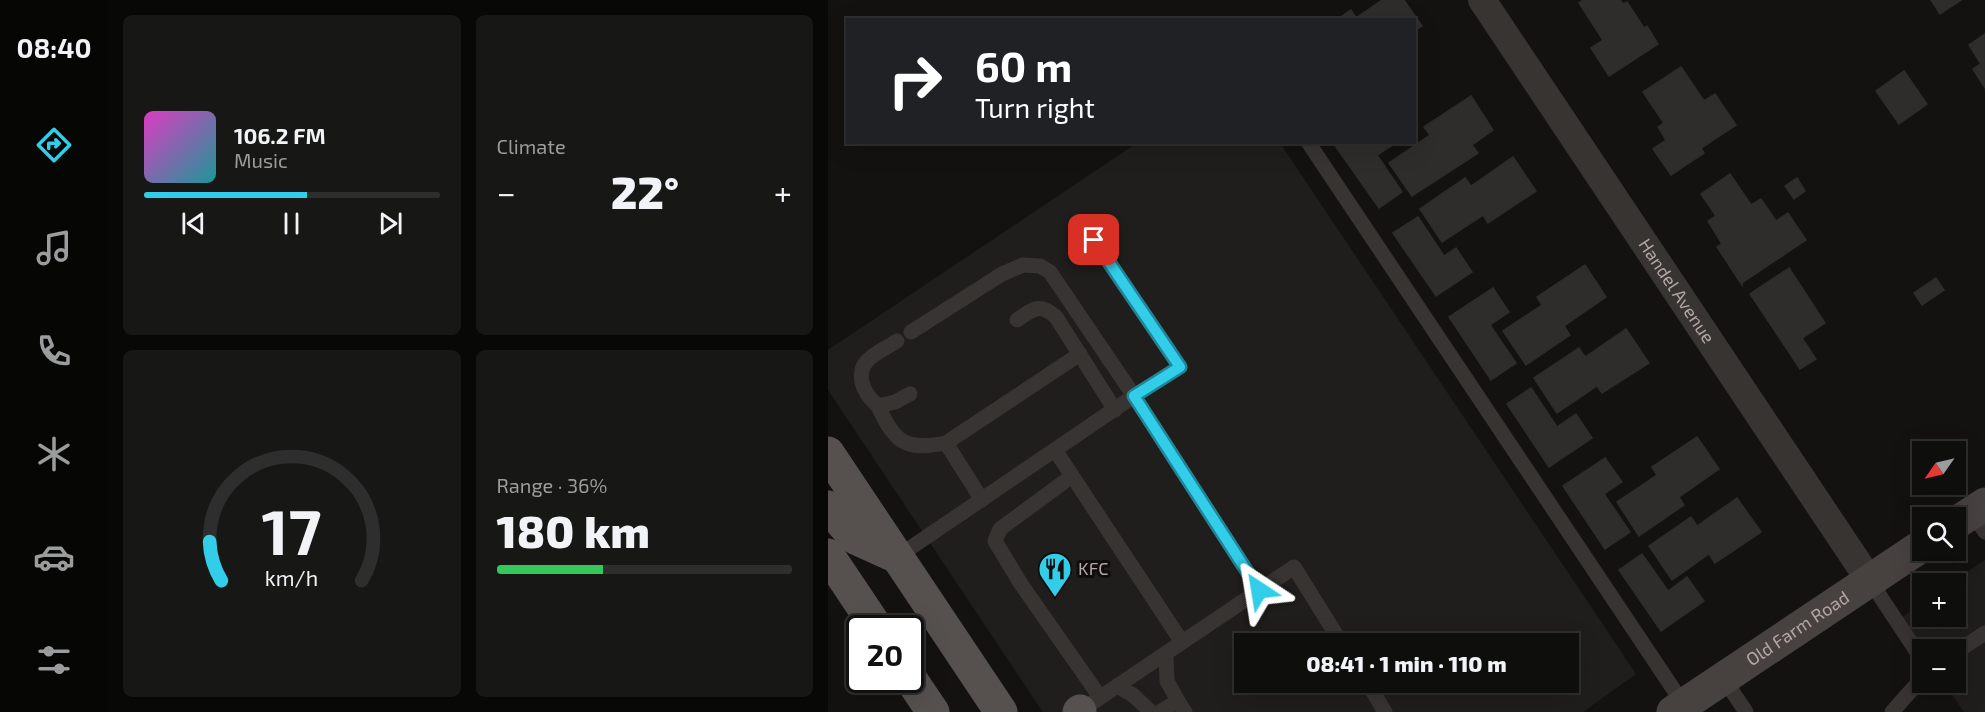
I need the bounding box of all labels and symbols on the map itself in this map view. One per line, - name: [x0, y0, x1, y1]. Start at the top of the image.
- pin: [1068, 214, 1119, 265]
- street label: Handel Avenue: [1634, 234, 1720, 347]
- north arrow: [1912, 441, 1966, 495]
- restaurant icon: KFC: [1037, 551, 1073, 598]
- place label: KFC: [1078, 557, 1108, 579]
- position arrow: [1227, 558, 1291, 622]
- street label: Old Farm Road: [1741, 586, 1853, 670]
- speed limit sign: 20: [846, 615, 924, 693]

